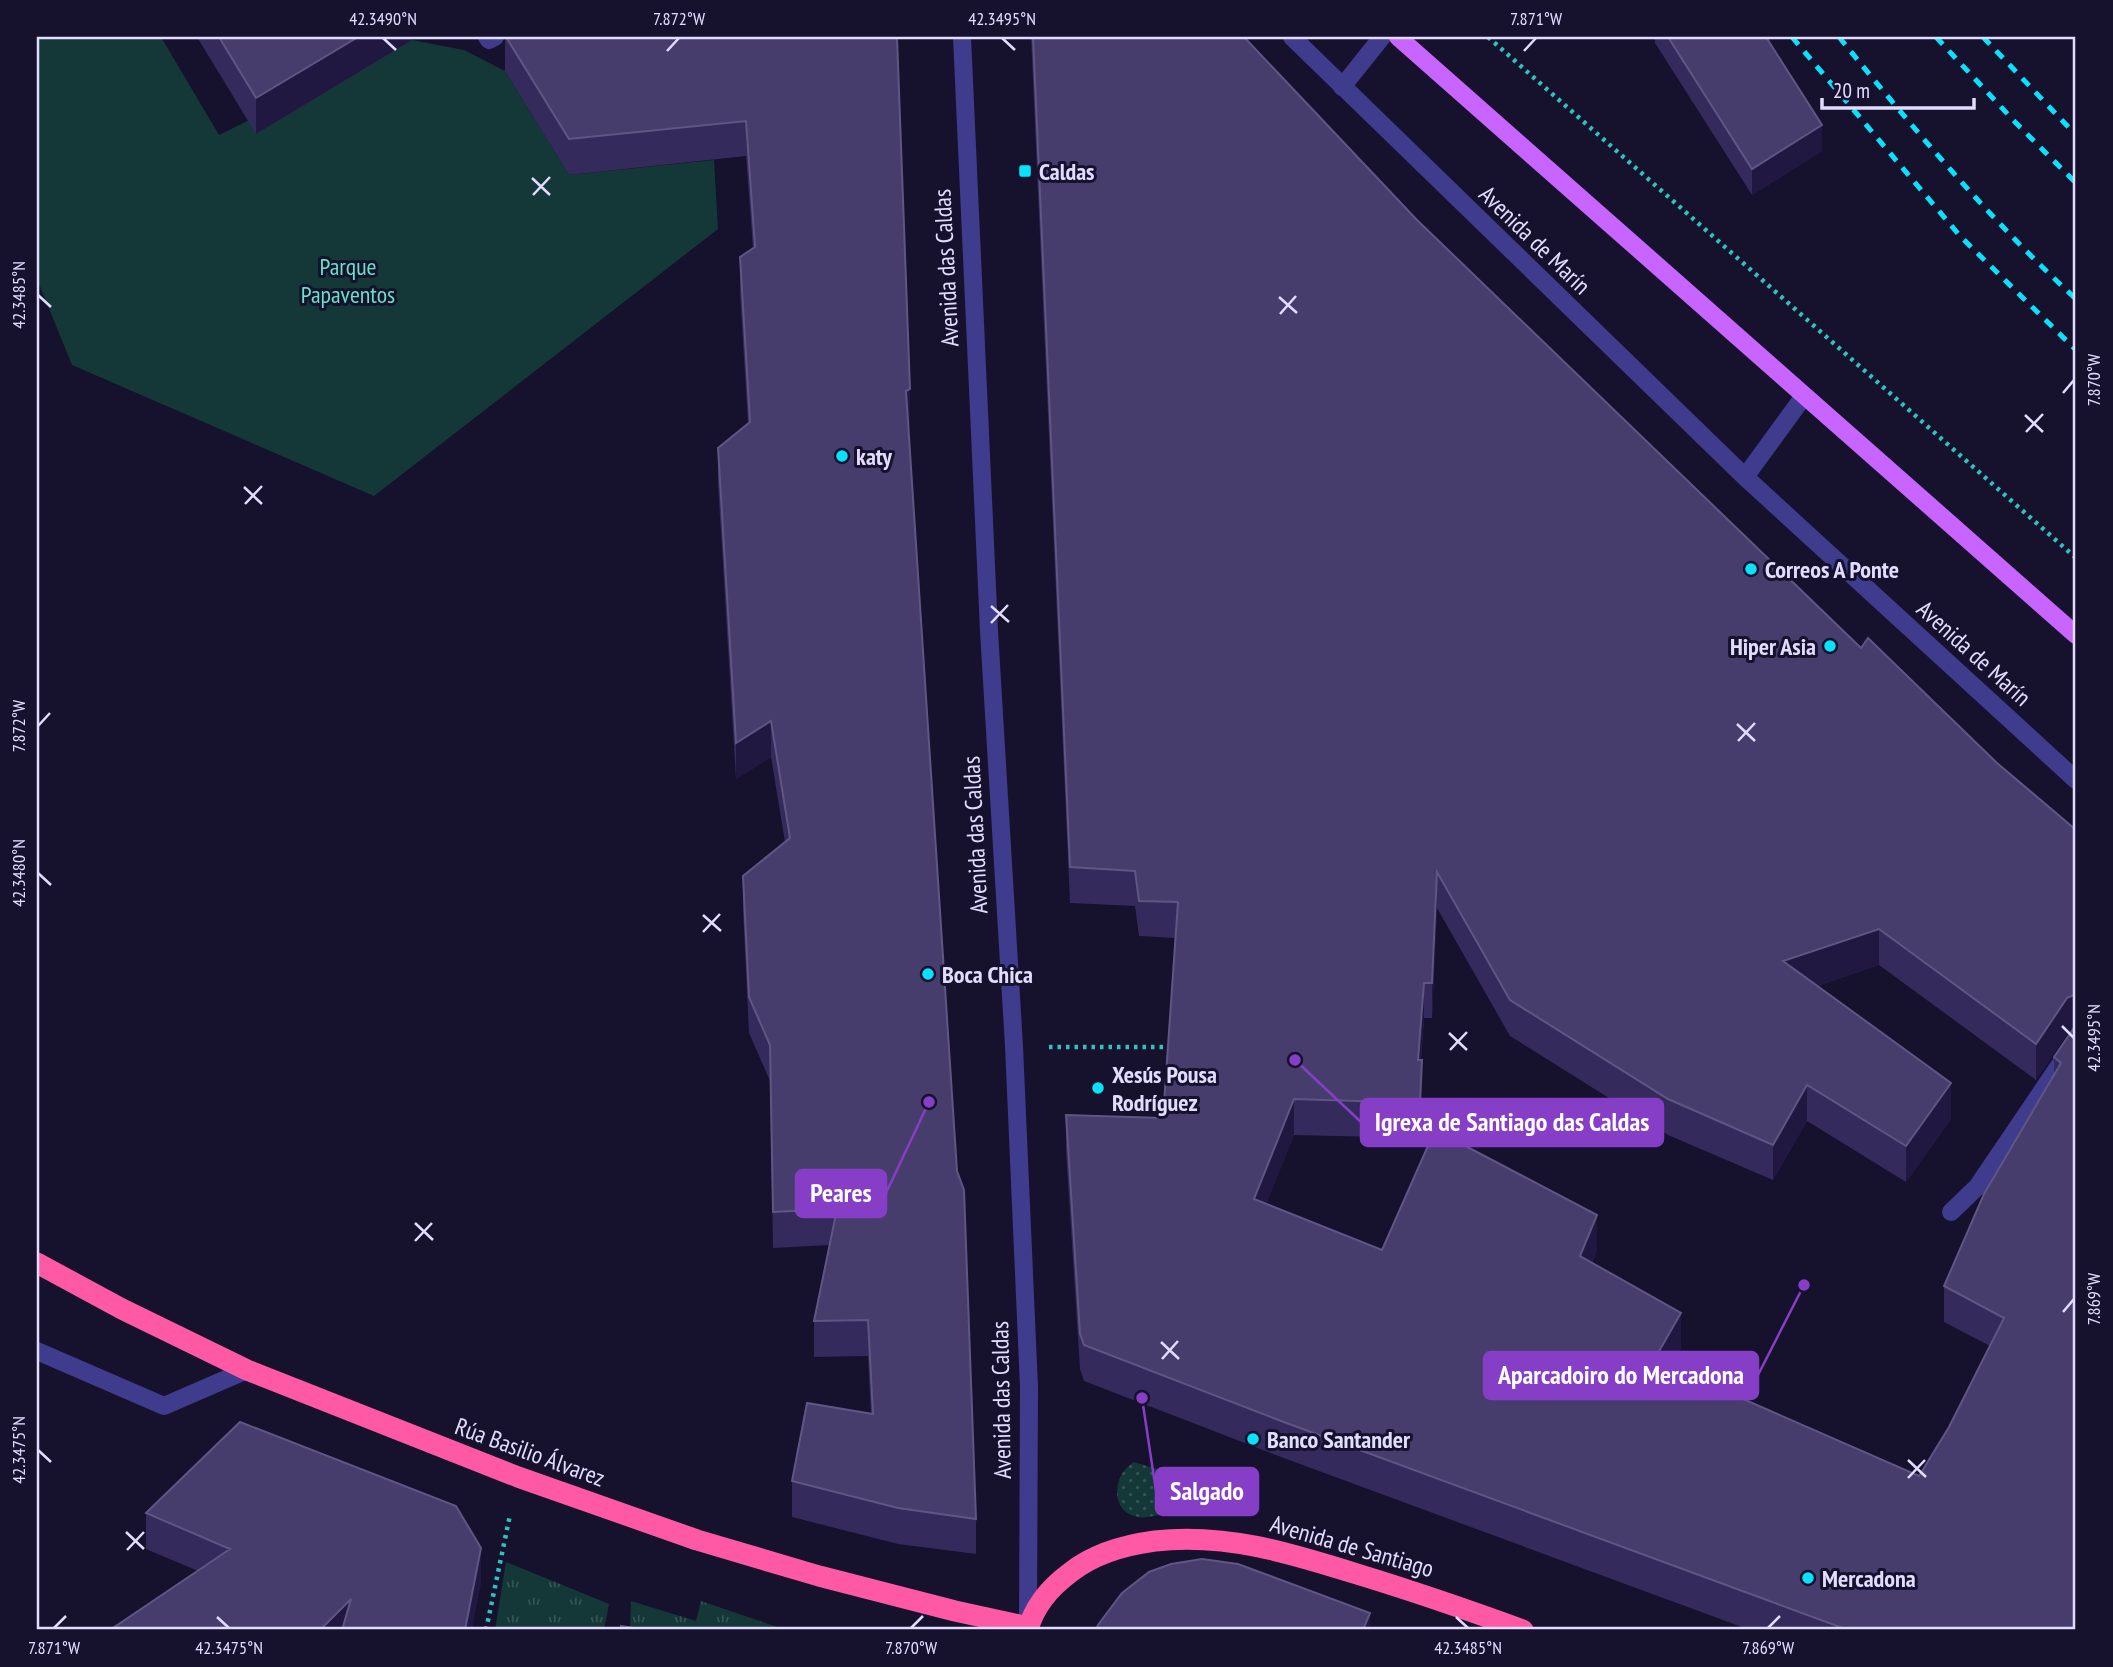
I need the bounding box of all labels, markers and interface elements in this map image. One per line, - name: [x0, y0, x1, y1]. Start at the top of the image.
- text: 42.3490°N: [349, 7, 417, 30]
- text: 7.872°W: [653, 7, 705, 30]
- text: 42.3495°N: [968, 7, 1036, 30]
- text: 7.871°W: [1510, 7, 1562, 30]
- scale bar: [1822, 66, 1975, 110]
- text: 20 m: [1833, 77, 1870, 104]
- place label: Caldas: [1039, 156, 1095, 187]
- marker: Caldas: [1017, 163, 1033, 179]
- street label: Avenida de Marín: [1473, 179, 1597, 301]
- street label: Avenida das Caldas: [926, 188, 966, 348]
- park label: Parque Papaventos: [301, 251, 395, 310]
- text: 42.3485°N: [7, 261, 30, 329]
- text: 7.870°W: [2082, 354, 2105, 406]
- place label: katy: [856, 441, 892, 472]
- marker: katy: [834, 448, 850, 464]
- place label: Correos A Ponte: [1765, 554, 1899, 585]
- marker: Correos A Ponte: [1743, 561, 1759, 577]
- street label: Avenida de Marín: [1910, 594, 2038, 712]
- place label: Hiper Asia: [1730, 631, 1816, 662]
- marker: Hiper Asia: [1822, 638, 1838, 654]
- text: 7.872°W: [7, 700, 30, 752]
- street label: Avenida das Caldas: [955, 755, 995, 915]
- text: 42.3480°N: [7, 839, 30, 907]
- place label: Boca Chica: [942, 959, 1033, 990]
- marker: Boca Chica: [920, 966, 936, 982]
- text: 42.3495°N: [2082, 1004, 2105, 1072]
- place label: Xesús Pousa Rodríguez: [1112, 1059, 1217, 1118]
- marker: Xesús Pousa Rodríguez: [1090, 1080, 1106, 1096]
- callout: Igrexa de Santiago das Caldas: [1361, 1099, 1663, 1146]
- text: Igrexa de Santiago das Caldas: [1375, 1105, 1649, 1138]
- callout: Peares: [796, 1170, 886, 1217]
- text: Peares: [810, 1176, 872, 1209]
- text: 7.869°W: [2082, 1273, 2105, 1325]
- street label: Avenida das Caldas: [984, 1321, 1018, 1479]
- callout: Aparcadoiro do Mercadona: [1484, 1352, 1758, 1399]
- text: Aparcadoiro do Mercadona: [1497, 1358, 1744, 1391]
- street label: Rúa Basilio Álvarez: [451, 1411, 609, 1493]
- text: 42.3475°N: [7, 1416, 30, 1484]
- place label: Banco Santander: [1267, 1424, 1411, 1455]
- marker: Banco Santander: [1245, 1431, 1261, 1447]
- callout: Salgado: [1156, 1468, 1258, 1515]
- text: Salgado: [1170, 1474, 1244, 1507]
- street label: Avenida de Santiago: [1267, 1508, 1437, 1584]
- place label: Mercadona: [1822, 1563, 1916, 1594]
- marker: Mercadona: [1800, 1570, 1816, 1586]
- text: 7.871°W: [28, 1636, 80, 1659]
- text: 42.3475°N: [195, 1636, 263, 1659]
- text: 7.870°W: [885, 1636, 937, 1659]
- text: 42.3485°N: [1434, 1636, 1502, 1659]
- text: 7.869°W: [1742, 1636, 1794, 1659]

